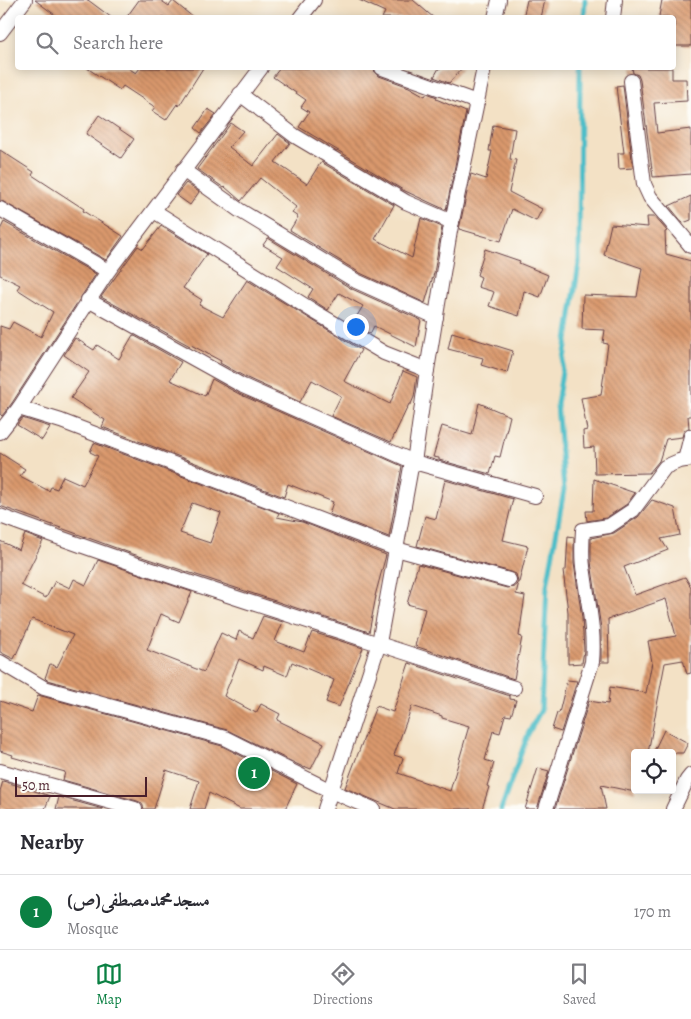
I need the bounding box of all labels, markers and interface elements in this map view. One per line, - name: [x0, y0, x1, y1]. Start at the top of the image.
- search box: [15, 15, 676, 70]
- icon: search: [33, 29, 61, 57]
- text: Search here: [73, 30, 163, 56]
- your location: [343, 314, 369, 340]
- map controls: [631, 749, 676, 794]
- button: locate: [631, 749, 676, 794]
- pin: 1: [238, 754, 270, 792]
- scale bar: [15, 774, 148, 797]
- text: 50 m: [22, 776, 50, 795]
- text: Nearby: [20, 828, 83, 856]
- text: مسجدمحمدمصطفی(ص): [67, 887, 210, 913]
- text: 1: [33, 901, 39, 923]
- text: 170 m: [634, 901, 671, 923]
- text: Mosque: [67, 918, 119, 940]
- tab: Map: [95, 960, 123, 1009]
- tab: Directions: [313, 960, 373, 1009]
- tab: Saved: [563, 960, 596, 1009]

